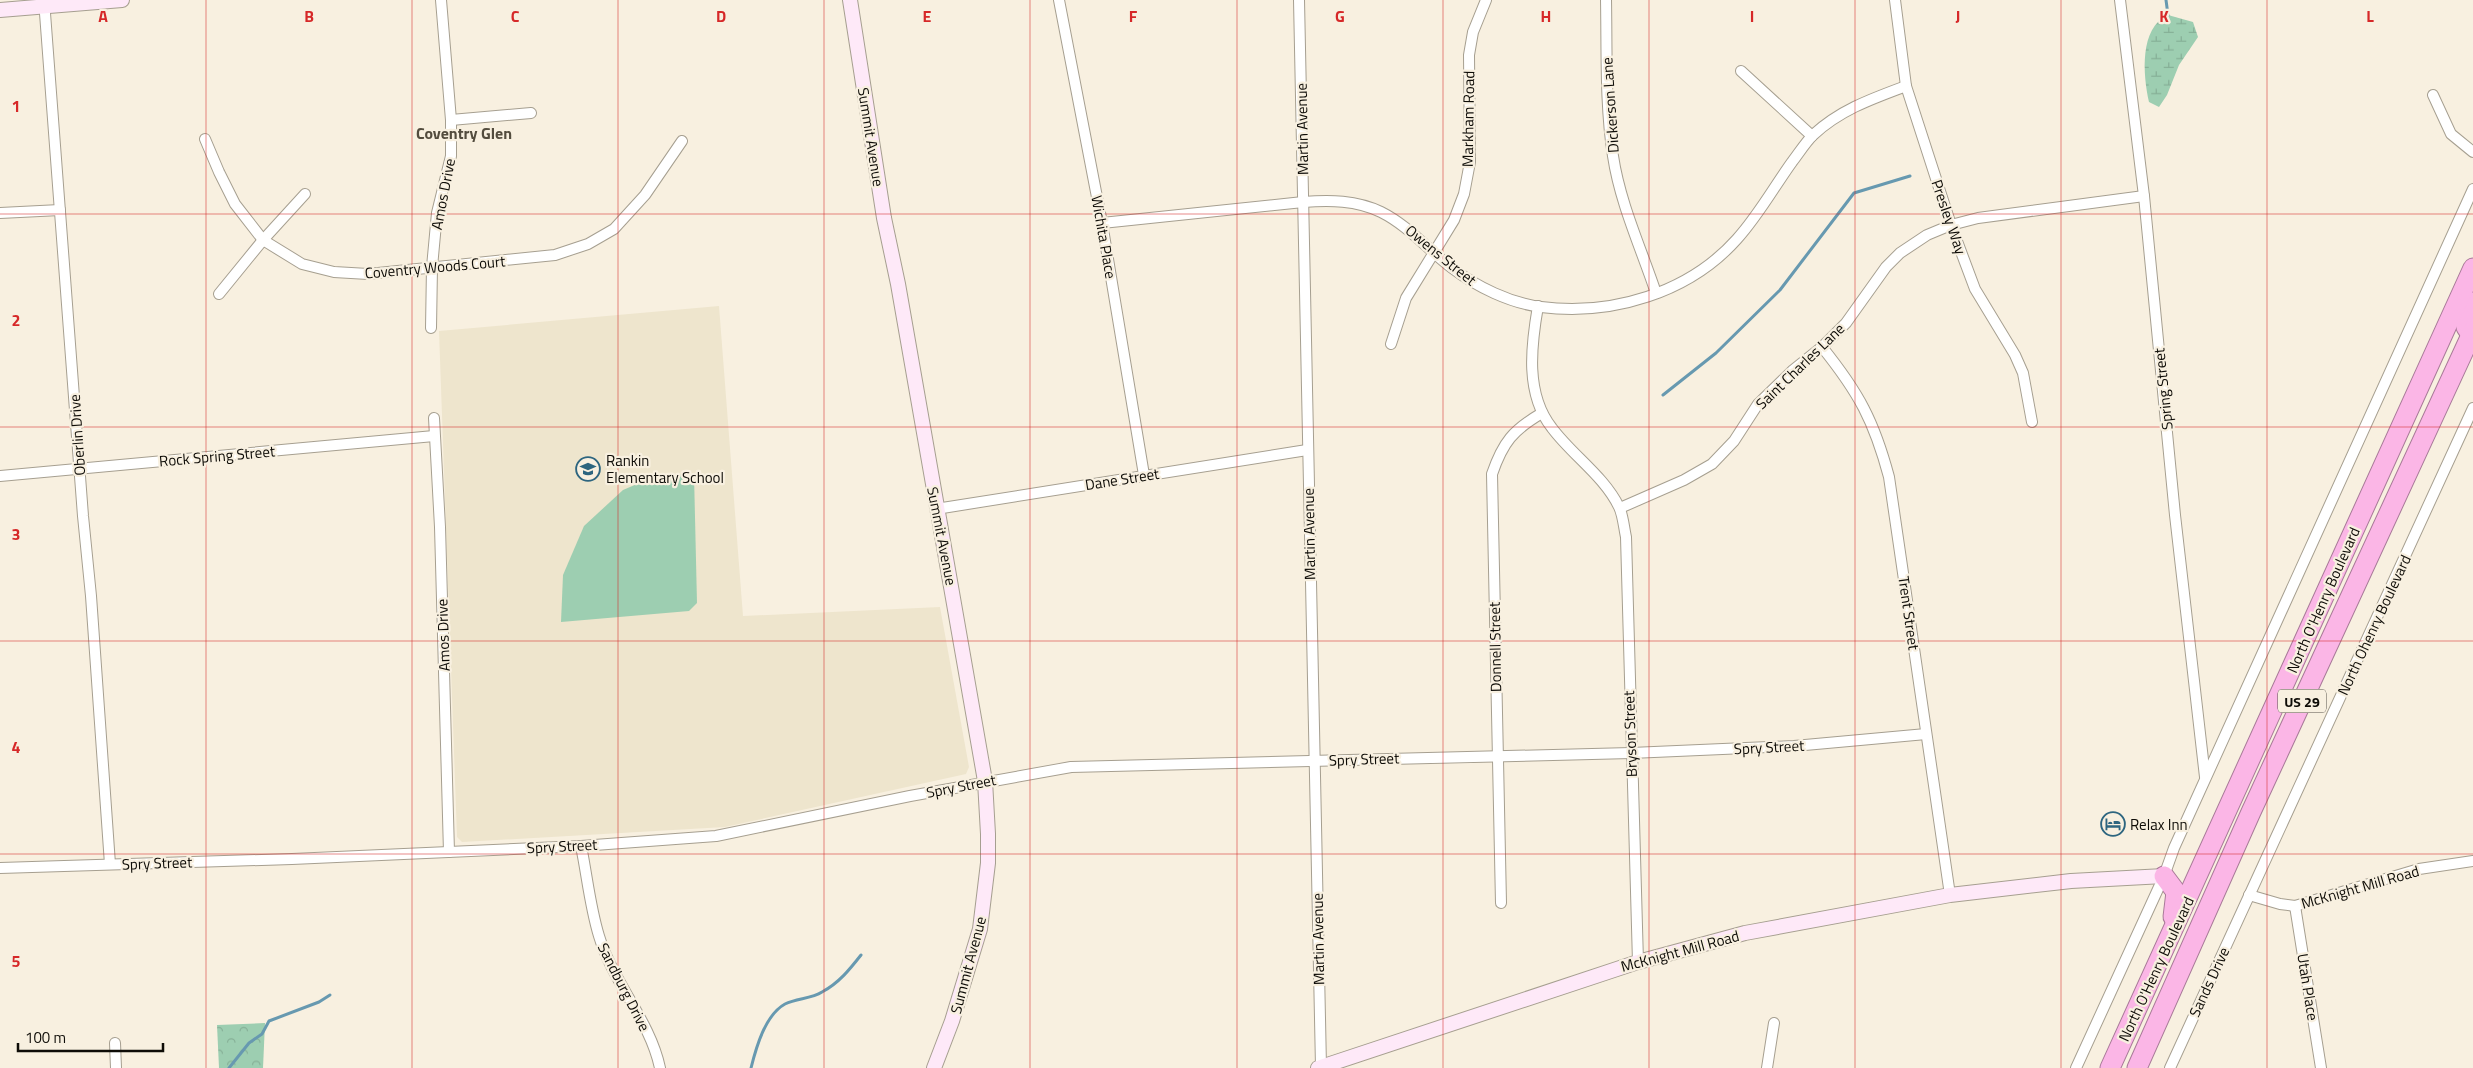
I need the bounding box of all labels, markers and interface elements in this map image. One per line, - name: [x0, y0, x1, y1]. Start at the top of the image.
- text: A: [98, 4, 108, 28]
- text: B: [304, 4, 314, 28]
- text: C: [511, 4, 520, 28]
- text: D: [716, 4, 726, 28]
- text: E: [923, 4, 932, 28]
- text: F: [1129, 4, 1138, 28]
- text: G: [1335, 4, 1345, 28]
- text: H: [1541, 4, 1551, 28]
- text: I: [1750, 4, 1754, 28]
- text: J: [1956, 4, 1960, 28]
- text: K: [2159, 4, 2169, 28]
- text: L: [2366, 4, 2374, 28]
- street label: Dickerson Lane: [1595, 56, 1625, 154]
- street label: Markham Road: [1456, 71, 1480, 167]
- street label: Martin Avenue: [1290, 83, 1314, 175]
- street label: Summit Avenue: [852, 86, 890, 188]
- text: 1: [12, 94, 20, 118]
- district label: Coventry Glen: [416, 121, 512, 145]
- street label: Amos Drive: [425, 156, 461, 232]
- street label: Presley Way: [1925, 177, 1973, 257]
- street label: Wichita Place: [1085, 193, 1123, 281]
- street label: Owens Street: [1400, 219, 1482, 291]
- street label: Coventry Woods Court: [364, 249, 507, 285]
- text: 2: [12, 308, 20, 332]
- street label: Saint Charles Lane: [1750, 317, 1850, 415]
- street label: Spring Street: [2147, 346, 2179, 431]
- street label: Oberlin Drive: [63, 394, 91, 476]
- street label: Rock Spring Street: [158, 439, 277, 473]
- place label: Rankin Elementary School: [606, 449, 724, 489]
- school or university icon: Rankin Elementary School: [575, 456, 601, 482]
- street label: Dane Street: [1083, 462, 1161, 496]
- street label: Summit Avenue: [921, 485, 963, 587]
- street label: Martin Avenue: [1297, 488, 1321, 580]
- text: 3: [12, 522, 20, 546]
- street label: North O'Henry Boulevard: [2280, 523, 2366, 677]
- street label: North Ohenry Boulevard: [2331, 551, 2417, 699]
- street label: Trent Street: [1892, 575, 1926, 652]
- street label: Amos Drive: [430, 598, 456, 672]
- street label: Donnell Street: [1483, 601, 1507, 692]
- road number: US 29: [2278, 689, 2326, 712]
- street label: Bryson Street: [1617, 690, 1643, 778]
- street label: Spry Street: [1733, 734, 1806, 760]
- text: 4: [12, 735, 21, 759]
- street label: Spry Street: [1328, 746, 1400, 772]
- street label: Spry Street: [924, 768, 998, 804]
- hotel icon: Relax Inn: [2100, 811, 2126, 837]
- place label: Relax Inn: [2130, 813, 2188, 836]
- street label: Spry Street: [526, 833, 599, 859]
- street label: Spry Street: [121, 850, 193, 876]
- street label: McKnight Mill Road: [2298, 859, 2422, 915]
- street label: Martin Avenue: [1306, 893, 1330, 985]
- street label: North O'Henry Boulevard: [2112, 893, 2200, 1045]
- street label: Summit Avenue: [944, 914, 992, 1016]
- street label: McKnight Mill Road: [1618, 924, 1742, 978]
- street label: Sandburg Drive: [592, 939, 656, 1035]
- street label: Sands Drive: [2183, 943, 2235, 1021]
- text: 5: [12, 949, 21, 973]
- street label: Utah Place: [2291, 952, 2325, 1022]
- scale bar: [18, 1020, 162, 1052]
- text: 100 m: [25, 1026, 66, 1049]

